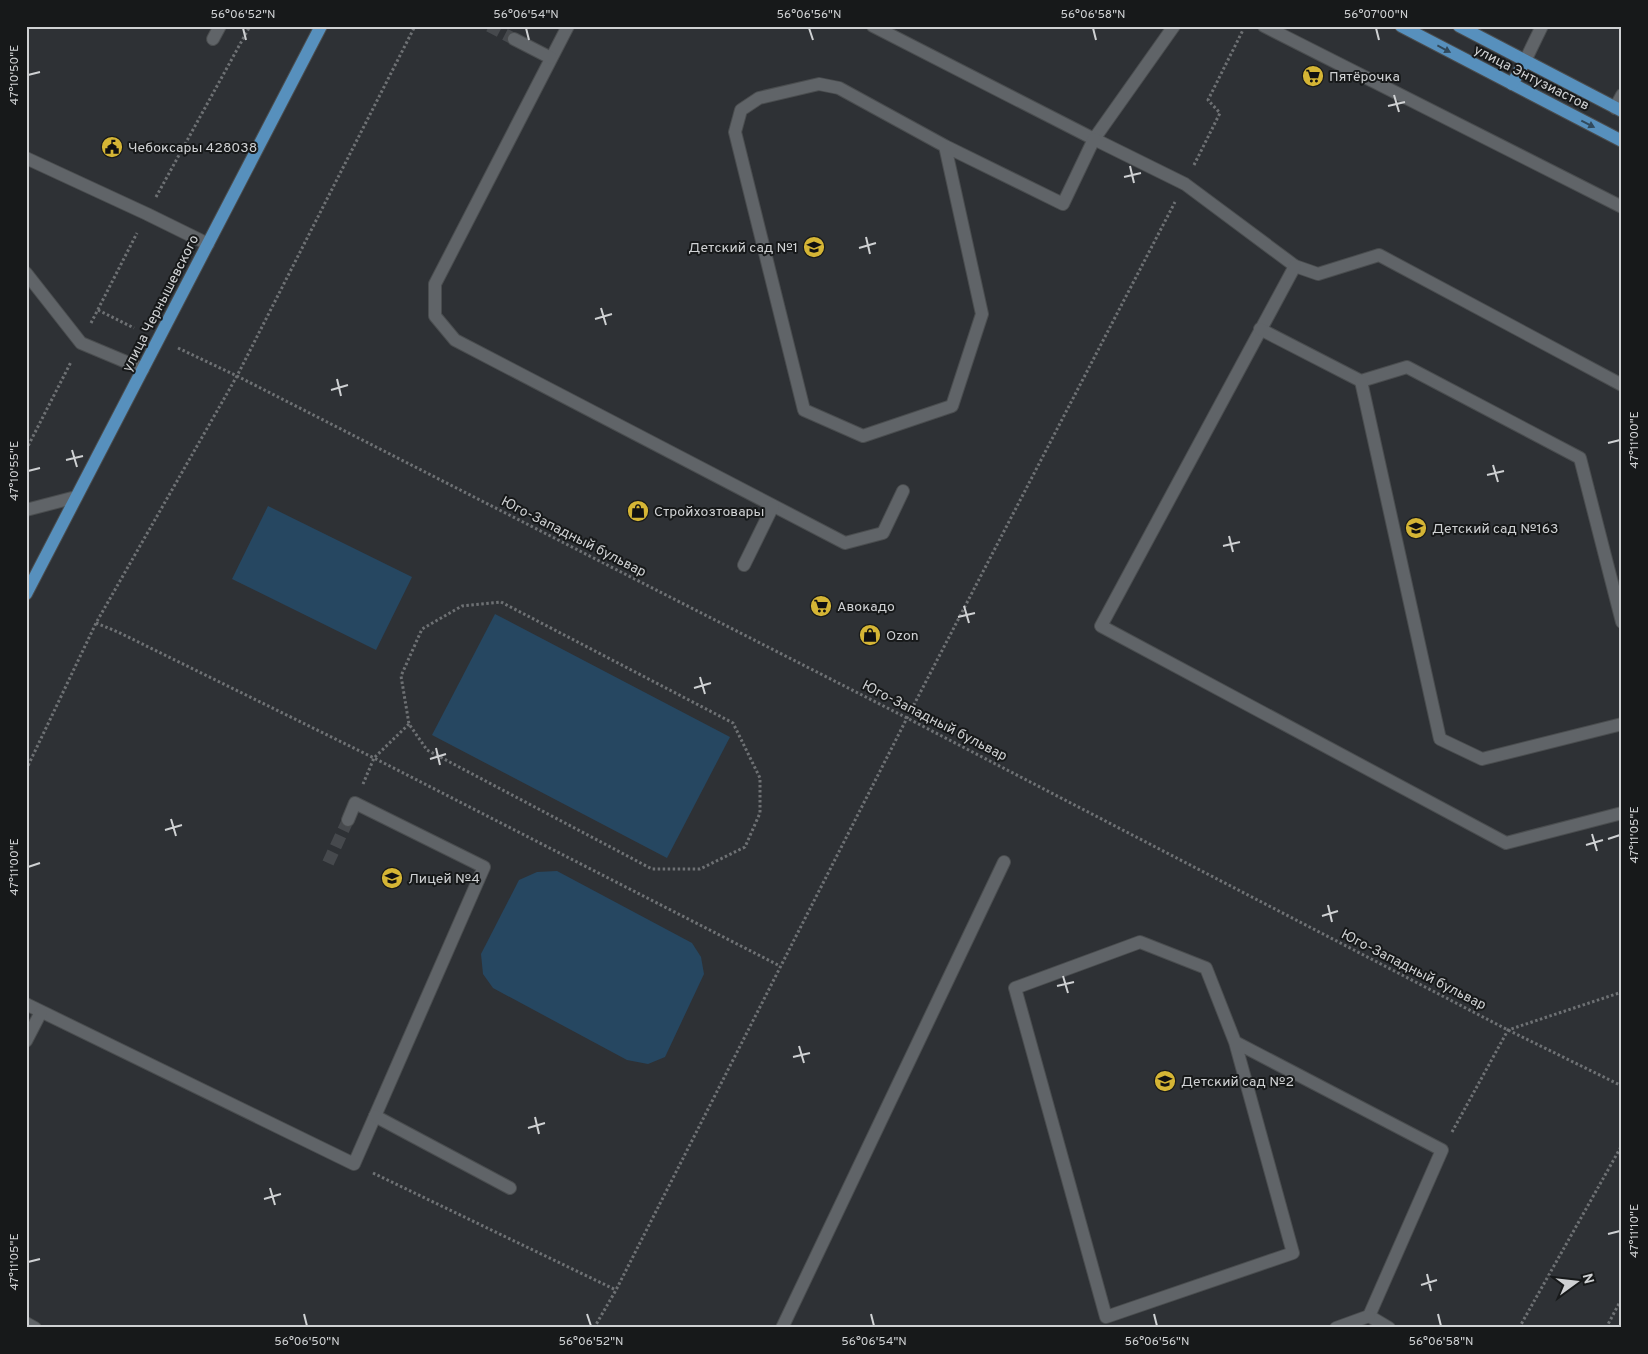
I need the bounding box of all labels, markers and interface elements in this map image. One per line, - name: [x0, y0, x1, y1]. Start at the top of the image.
- text: 56°06'52"N: [210, 7, 276, 23]
- text: 56°06'54"N: [493, 7, 559, 23]
- text: 56°06'56"N: [777, 7, 841, 23]
- text: 56°06'58"N: [1060, 7, 1126, 23]
- text: 56°07'00"N: [1344, 7, 1408, 23]
- street label: улица Энтузиастов: [1471, 42, 1592, 115]
- text: 47°10'50"E: [7, 45, 23, 105]
- one-way arrow: [1437, 45, 1451, 53]
- supermarket icon: Пятёрочка: [1301, 64, 1325, 88]
- place label: Пятёрочка: [1329, 69, 1400, 86]
- one-way arrow: [1581, 120, 1596, 128]
- public building icon: Чебоксары 428038: [100, 135, 124, 159]
- place label: Чебоксары 428038: [128, 140, 257, 157]
- street label: улица Чернышевского: [119, 232, 203, 375]
- school or university icon: Детский сад №1: [802, 235, 826, 259]
- place label: Детский сад №1: [688, 240, 798, 257]
- text: 47°11'00"E: [1627, 411, 1643, 469]
- text: 47°10'55"E: [7, 441, 23, 501]
- street label: Юго-Западный бульвар: [498, 493, 649, 581]
- shop icon: Стройхозтовары: [626, 499, 650, 523]
- place label: Стройхозтовары: [654, 504, 764, 521]
- school or university icon: Детский сад №163: [1404, 516, 1428, 540]
- place label: Детский сад №163: [1432, 521, 1558, 538]
- supermarket icon: Авокадо: [809, 594, 833, 618]
- place label: Авокадо: [837, 599, 895, 616]
- shop icon: Ozon: [858, 623, 882, 647]
- place label: Ozon: [886, 628, 919, 645]
- street label: Юго-Западный бульвар: [859, 677, 1010, 765]
- text: 47°11'05"E: [1627, 806, 1643, 864]
- text: 47°11'00"E: [7, 838, 23, 896]
- school or university icon: Лицей №4: [380, 866, 404, 890]
- place label: Лицей №4: [408, 871, 480, 888]
- street label: Юго-Западный бульвар: [1338, 926, 1489, 1014]
- school or university icon: Детский сад №2: [1153, 1069, 1177, 1093]
- place label: Детский сад №2: [1181, 1074, 1294, 1091]
- text: 47°11'10"E: [1627, 1204, 1643, 1258]
- text: 47°11'05"E: [7, 1233, 23, 1291]
- north arrow: [1550, 1256, 1600, 1306]
- text: N: [1578, 1272, 1597, 1286]
- text: 56°06'50"N: [274, 1334, 340, 1350]
- text: 56°06'52"N: [558, 1334, 624, 1350]
- text: 56°06'54"N: [841, 1334, 907, 1350]
- text: 56°06'56"N: [1125, 1334, 1189, 1350]
- text: 56°06'58"N: [1408, 1334, 1474, 1350]

